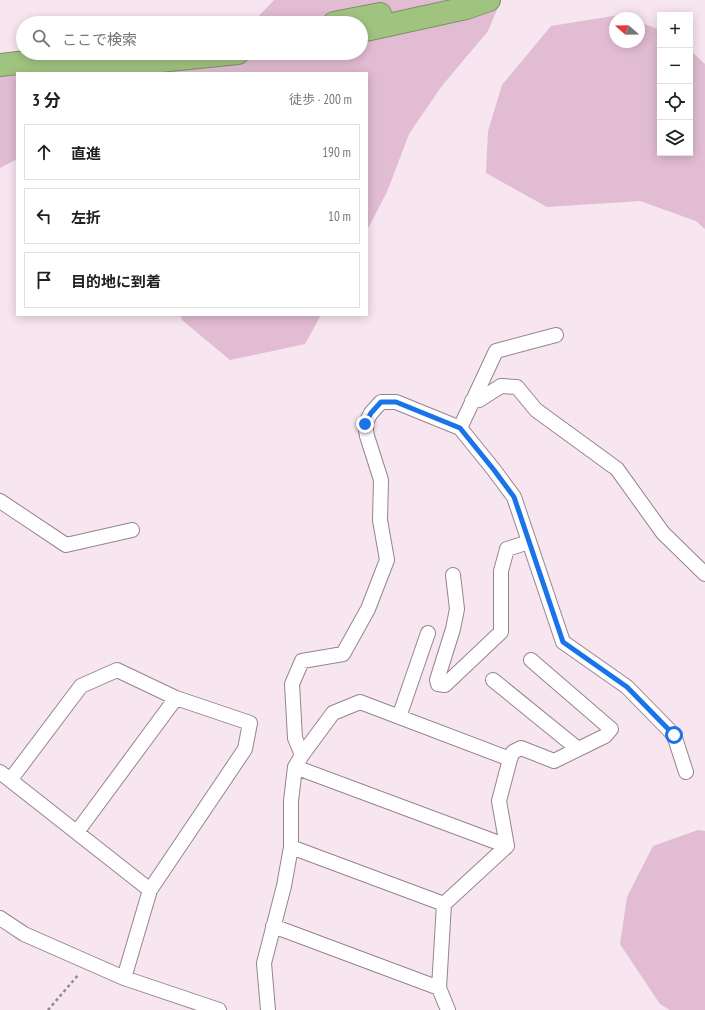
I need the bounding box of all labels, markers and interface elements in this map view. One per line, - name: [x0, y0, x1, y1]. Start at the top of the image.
- north arrow: [609, 12, 645, 48]
- map controls: [657, 12, 693, 156]
- button: +: [657, 12, 693, 48]
- search box: [16, 16, 368, 60]
- icon: search: [30, 27, 52, 49]
- text: ここで検索: [62, 30, 137, 49]
- button: −: [657, 48, 693, 84]
- button: locate: [657, 84, 693, 120]
- text: 3 分: [32, 89, 61, 111]
- text: 徒歩 · 200 m: [289, 91, 352, 108]
- button: layers: [657, 120, 693, 156]
- icon: ahead: [33, 141, 55, 163]
- text: 直進: [71, 144, 101, 163]
- text: 190 m: [322, 144, 351, 161]
- icon: left: [33, 205, 55, 227]
- text: 左折: [71, 208, 101, 227]
- text: 10 m: [328, 208, 351, 225]
- icon: arrive: [33, 269, 55, 291]
- text: 目的地に到着: [71, 272, 161, 291]
- route end: [356, 415, 374, 433]
- route start: [665, 726, 683, 744]

